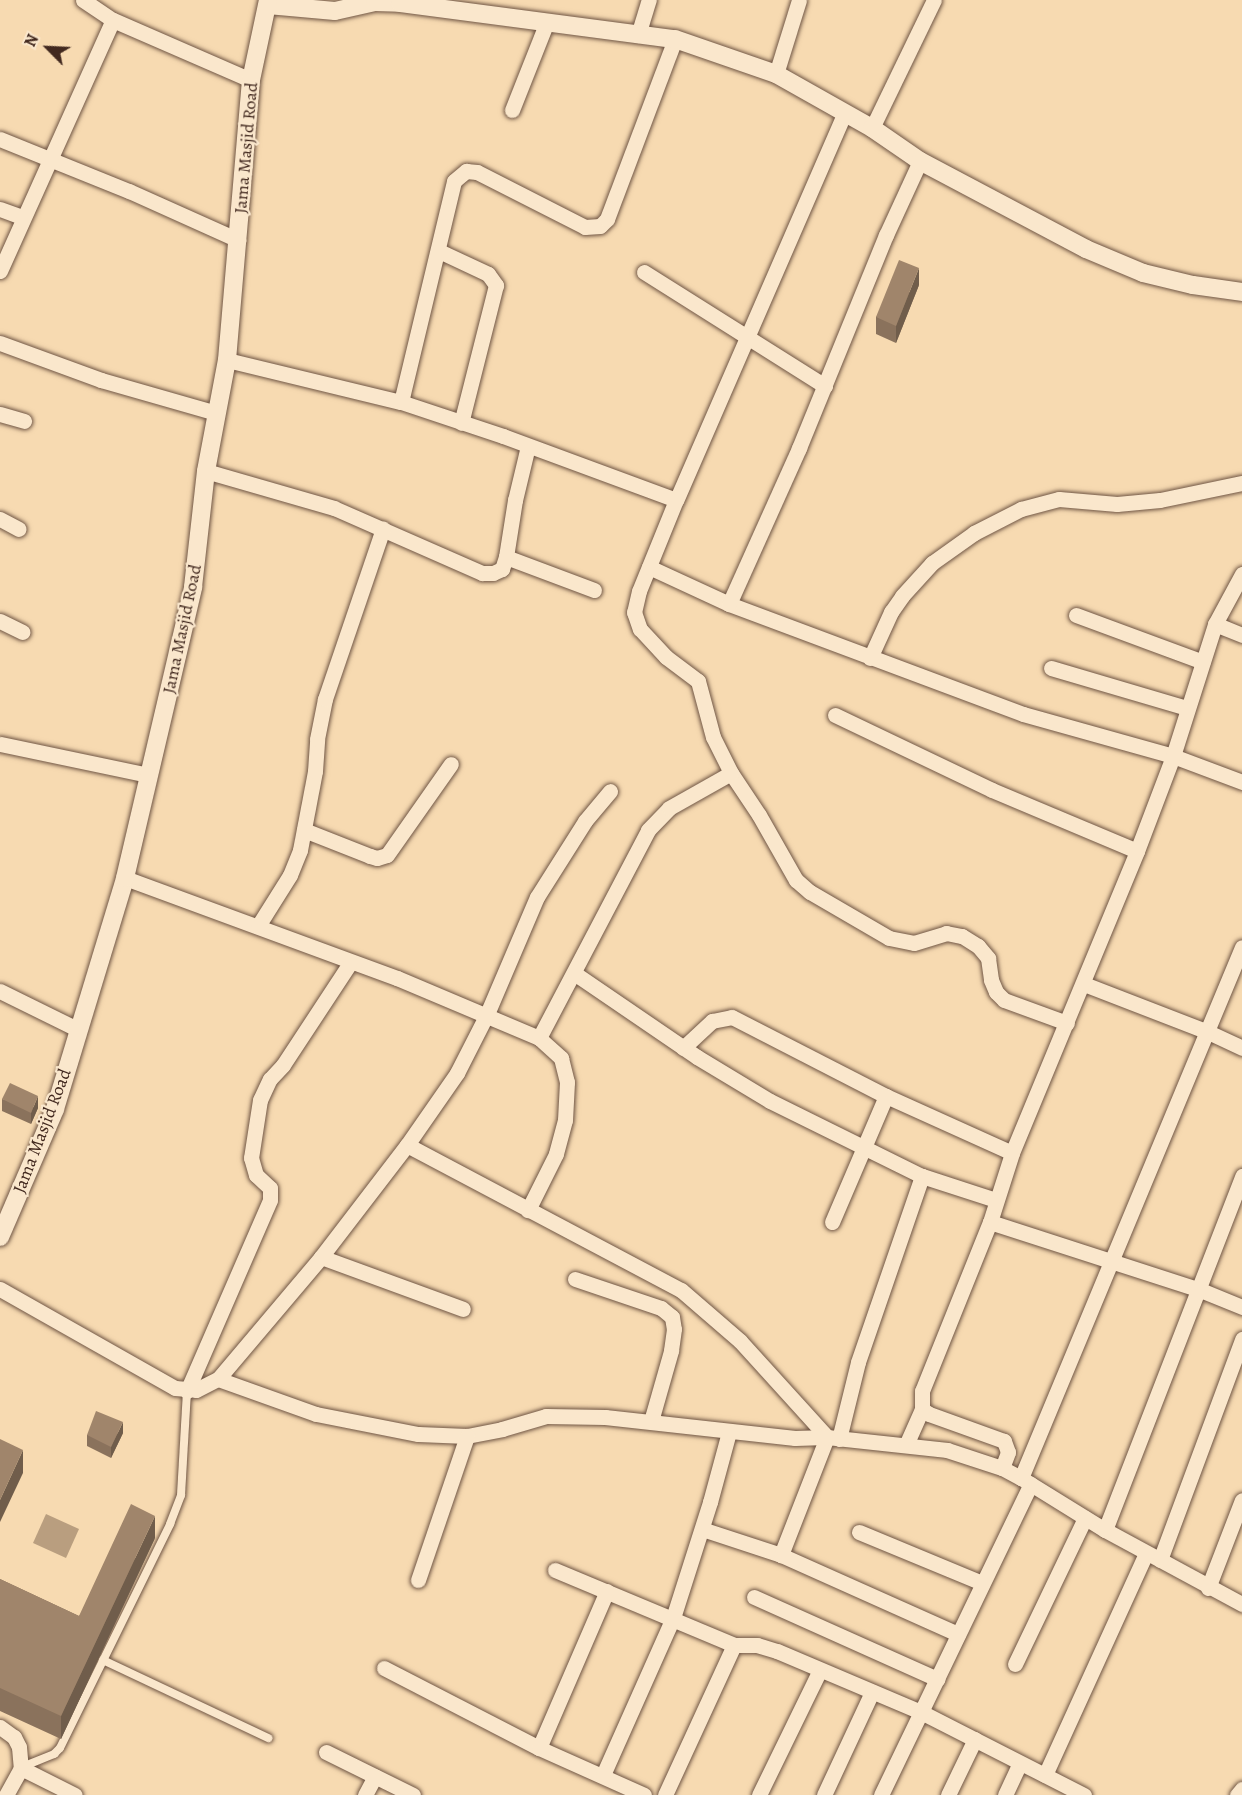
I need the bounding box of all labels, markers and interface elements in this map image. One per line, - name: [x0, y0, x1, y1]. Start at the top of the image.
- north arrow: [18, 18, 78, 78]
- text: N: [19, 31, 44, 50]
- street label: Jama Masjid Road: [230, 81, 262, 215]
- street label: Jama Masjid Road: [158, 562, 206, 696]
- street label: Jama Masjid Road: [8, 1066, 76, 1196]

